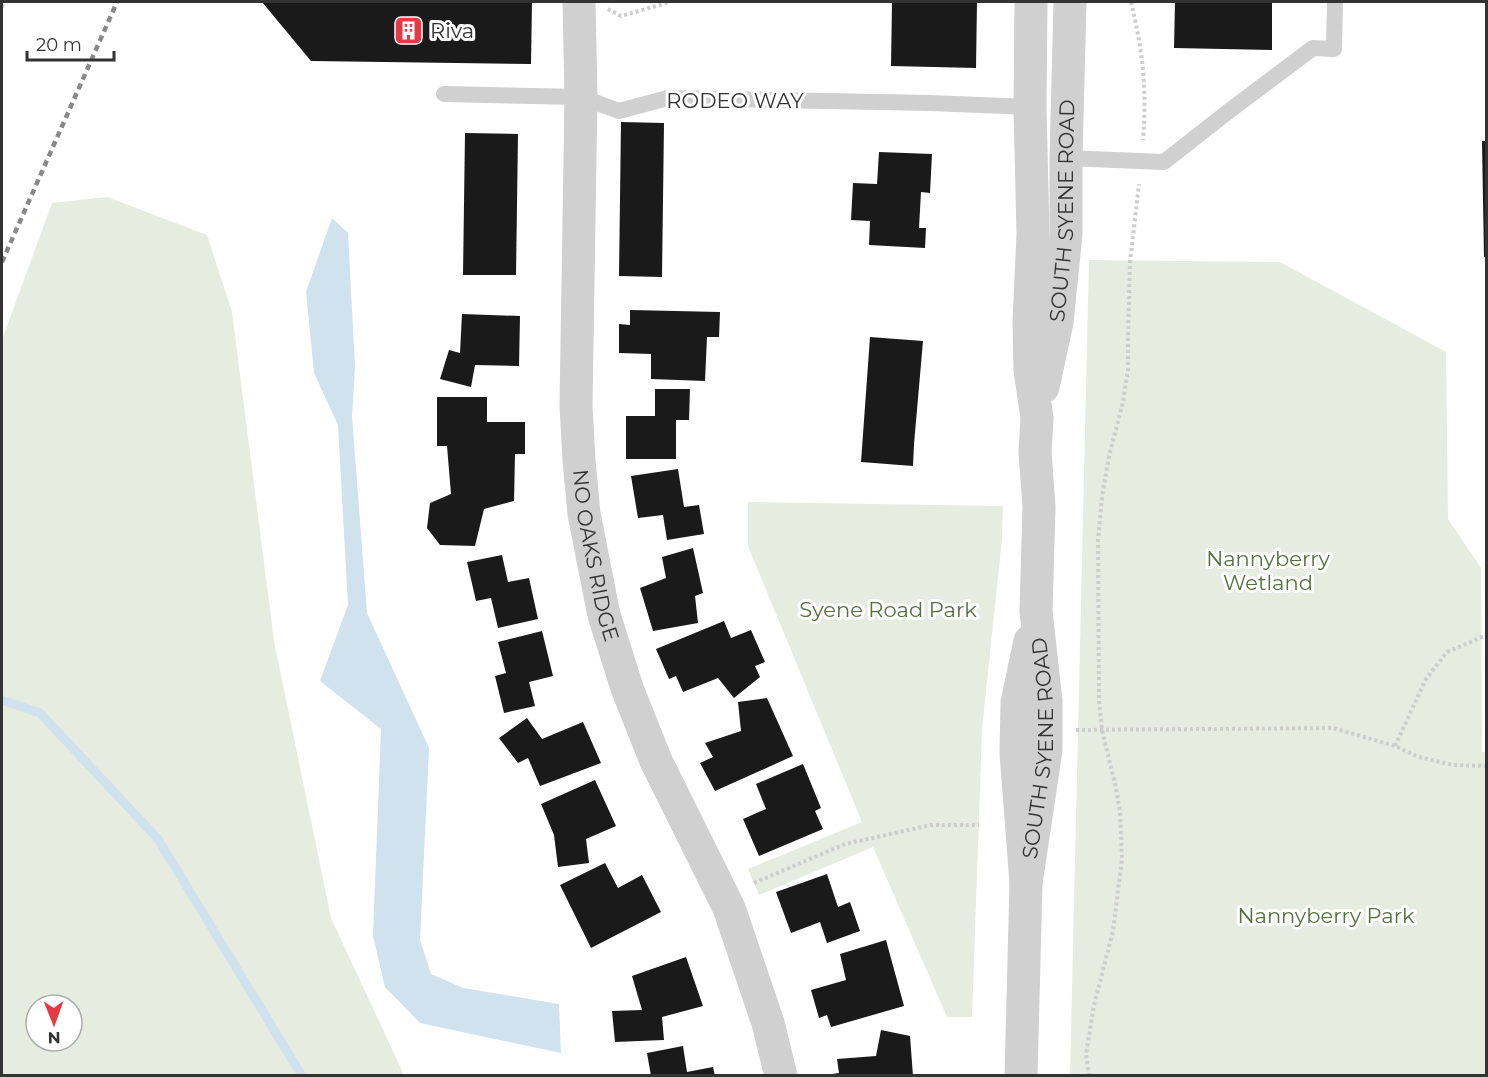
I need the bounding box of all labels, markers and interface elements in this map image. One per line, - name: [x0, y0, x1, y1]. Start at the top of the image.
- building icon: Riva: [393, 15, 425, 47]
- place label: Riva: [430, 18, 474, 43]
- scale bar: [27, 24, 114, 62]
- text: 20 m: [36, 34, 82, 56]
- street label: RODEO WAY: [666, 88, 804, 113]
- street label: SOUTH SYENE ROAD: [1044, 99, 1079, 323]
- street label: NO OAKS RIDGE: [568, 468, 625, 644]
- park label: Nannyberry Wetland: [1206, 546, 1330, 595]
- park label: Syene Road Park: [799, 597, 977, 622]
- street label: SOUTH SYENE ROAD: [1017, 636, 1058, 861]
- park label: Nannyberry Park: [1237, 903, 1415, 928]
- north arrow: [24, 993, 84, 1053]
- text: N: [48, 1028, 61, 1047]

